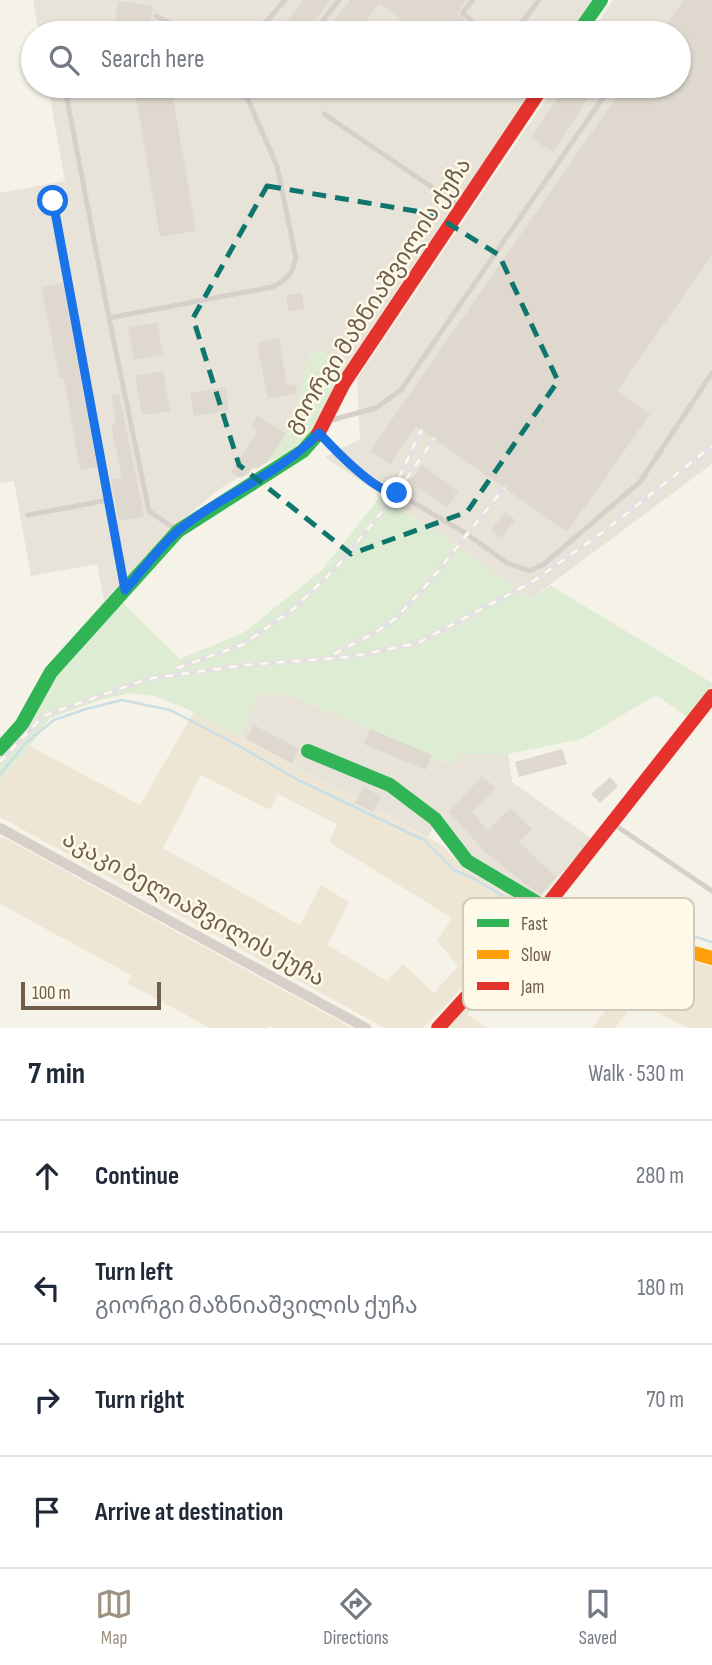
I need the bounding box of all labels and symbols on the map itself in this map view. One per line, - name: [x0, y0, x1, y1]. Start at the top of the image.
- street label: გიორგი მაზნიაშვილის ქუჩა: [278, 153, 477, 438]
- route start: [37, 185, 68, 216]
- route end: [381, 477, 412, 508]
- street label: აკაკი ბელიაშვილის ქუჩა: [57, 825, 330, 993]
- legend: [463, 898, 694, 1010]
- text: Fast: [521, 913, 548, 936]
- text: Slow: [521, 944, 551, 967]
- text: Jam: [520, 976, 544, 999]
- scale bar: [21, 979, 161, 1011]

